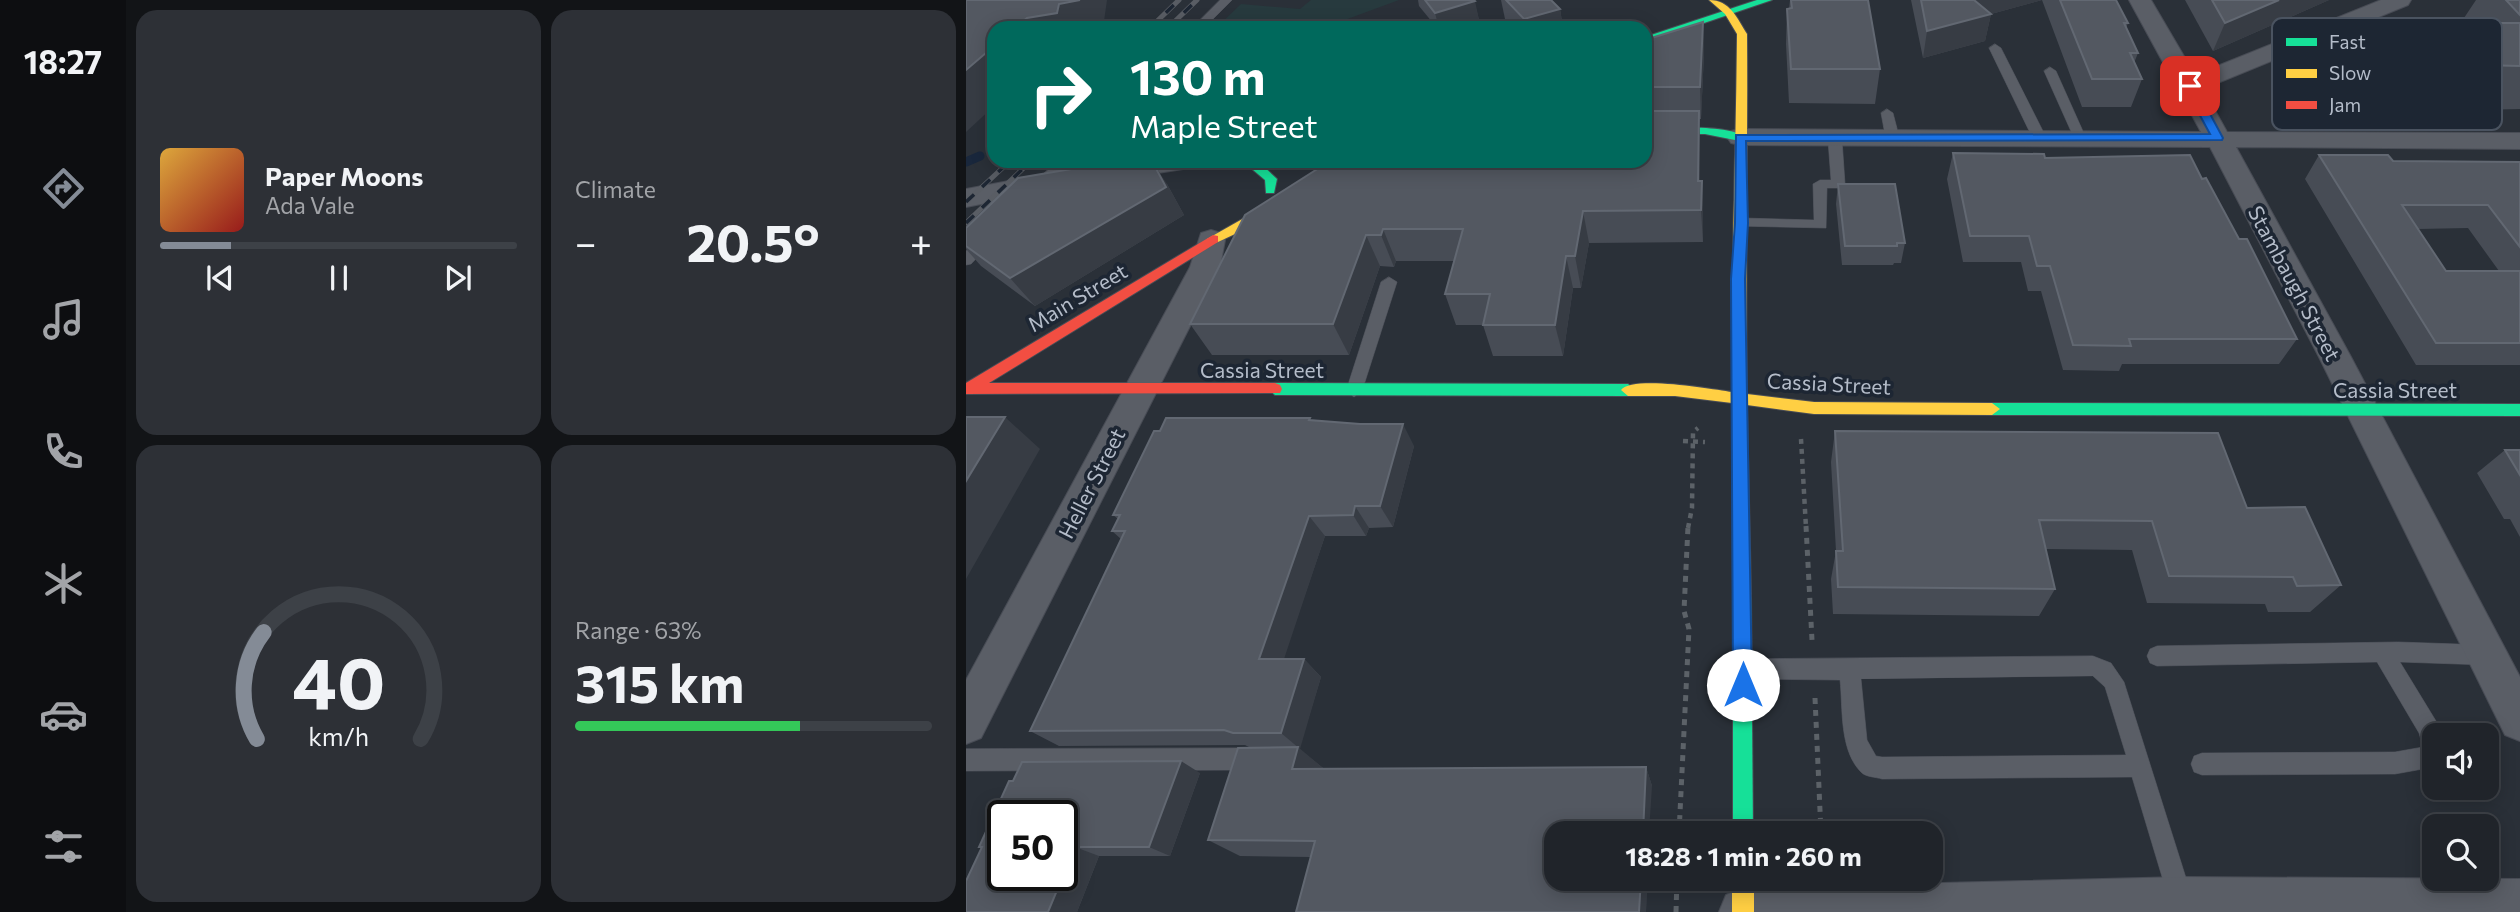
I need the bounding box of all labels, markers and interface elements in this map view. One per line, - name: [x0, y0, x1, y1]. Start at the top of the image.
- legend: [2272, 18, 2502, 130]
- text: Fast: [2329, 30, 2366, 53]
- text: 18:27: [24, 41, 102, 81]
- text: 130 m: [1130, 45, 1265, 105]
- icon: right: [1015, 49, 1106, 140]
- pin: [2160, 56, 2220, 116]
- text: Slow: [2329, 61, 2371, 84]
- icon: arrive: [2171, 67, 2209, 105]
- text: Jam: [2329, 93, 2361, 116]
- text: Maple Street: [1130, 105, 1318, 145]
- text: Paper Moons: [265, 160, 423, 191]
- icon: directions: [39, 164, 88, 213]
- text: Climate: [575, 175, 656, 203]
- text: Ada Vale: [265, 191, 355, 219]
- street label: Stambaugh Street: [2244, 201, 2346, 365]
- text: 20.5°: [686, 209, 820, 273]
- text: −: [575, 218, 597, 265]
- text: +: [910, 218, 932, 265]
- street label: Main Street: [1023, 258, 1131, 336]
- icon: previous: [201, 259, 239, 297]
- icon: pause: [320, 259, 358, 297]
- icon: next: [439, 259, 477, 297]
- icon: music: [39, 295, 88, 344]
- street label: Cassia Street: [1200, 357, 1324, 382]
- street label: Cassia Street: [1766, 367, 1892, 399]
- street label: Cassia Street: [2333, 377, 2457, 402]
- street label: Heller Street: [1053, 424, 1129, 542]
- icon: phone: [39, 427, 88, 476]
- icon: climate: [39, 559, 88, 608]
- text: Range · 63%: [575, 616, 701, 644]
- text: 40: [292, 636, 385, 725]
- position arrow: [1706, 648, 1780, 722]
- text: 315 km: [575, 650, 744, 714]
- icon: car: [39, 690, 88, 739]
- text: km/h: [308, 721, 369, 751]
- map controls: [2422, 723, 2499, 891]
- button: sound: [2422, 723, 2499, 800]
- speed limit sign: 50: [987, 800, 1078, 891]
- button: search: [2422, 814, 2499, 891]
- icon: filters: [39, 822, 88, 871]
- text: 18:28 · 1 min · 260 m: [1625, 840, 1862, 871]

